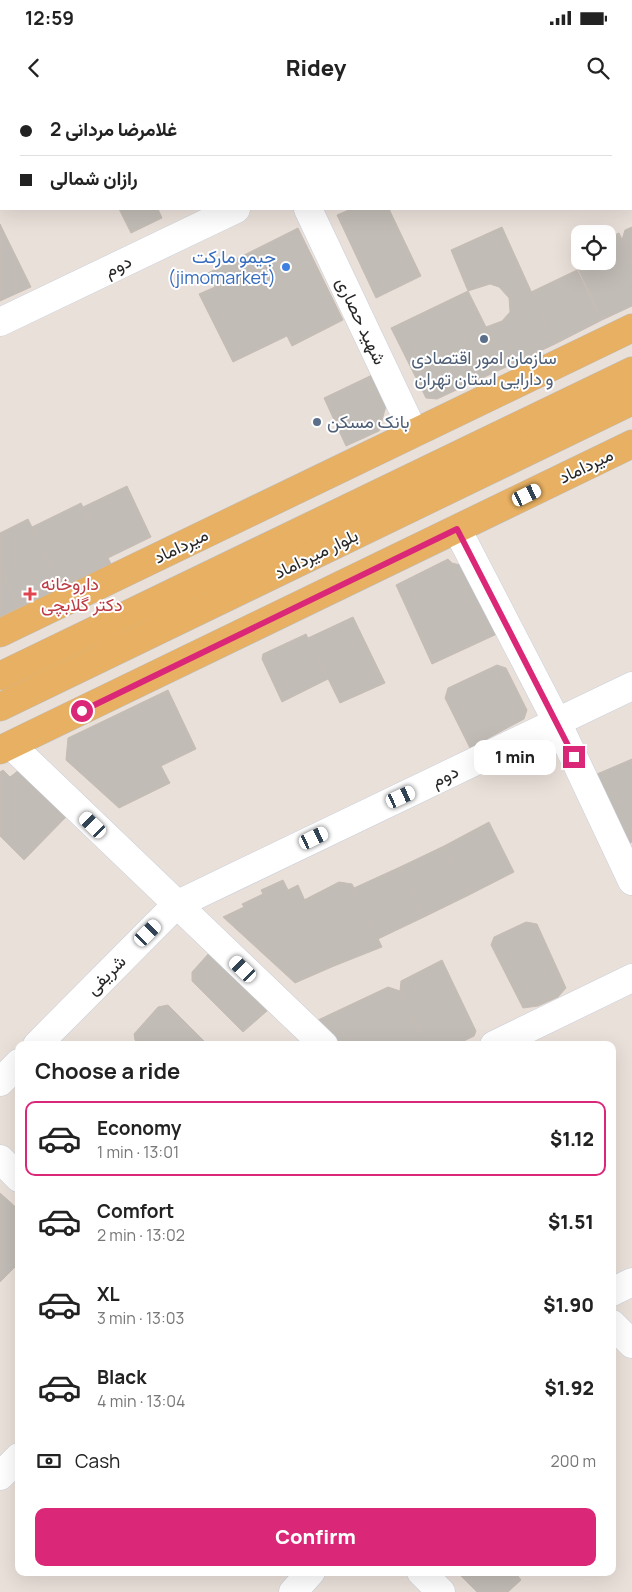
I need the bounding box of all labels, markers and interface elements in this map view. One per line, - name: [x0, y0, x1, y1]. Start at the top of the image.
- text: 12:59: [25, 5, 74, 31]
- text: Ridey: [286, 53, 346, 83]
- icon: back: [20, 54, 48, 82]
- icon: search: [584, 54, 612, 82]
- text: غلامرضا مردانی 2: [50, 116, 177, 142]
- text: رازان شمالی: [50, 165, 138, 191]
- map controls: [571, 225, 616, 270]
- button: locate: [571, 225, 616, 270]
- place label: جیمو مارکت (jimomarket): [168, 244, 276, 289]
- street label: دوم: [100, 248, 136, 283]
- marker: جیمو مارکت (jimomarket): [280, 261, 292, 273]
- street label: شهید حصاری: [331, 273, 393, 368]
- marker: سازمان امور اقتصادی و دارایی استان تهران: [478, 333, 490, 345]
- place label: سازمان امور اقتصادی و دارایی استان تهران: [411, 345, 557, 390]
- place label: بانک مسکن: [327, 409, 410, 433]
- marker: بانک مسکن: [311, 416, 323, 428]
- street label: میرداماد: [554, 442, 617, 489]
- car: [510, 482, 543, 508]
- street label: میرداماد: [149, 522, 212, 569]
- street label: بلوار میرداماد: [269, 522, 362, 584]
- place label: داروخانه دکتر گلابچی: [41, 571, 123, 617]
- marker: داروخانه دکتر گلابچی: [23, 587, 37, 601]
- route start: [71, 700, 93, 722]
- callout: 1 min: [474, 740, 556, 774]
- text: 1 min: [495, 746, 535, 768]
- route end: [563, 746, 585, 768]
- street label: دوم: [427, 758, 463, 793]
- car: [384, 784, 417, 810]
- car: [76, 809, 109, 841]
- car: [297, 825, 330, 851]
- car: [132, 917, 163, 949]
- street label: شریفی: [80, 949, 131, 1000]
- car: [226, 953, 259, 985]
- text: Choose a ride: [35, 1056, 180, 1086]
- text: Economy: [97, 1115, 181, 1141]
- icon: car: [37, 1116, 82, 1161]
- text: $1.12: [550, 1126, 594, 1152]
- text: 1 min · 13:01: [97, 1141, 179, 1163]
- text: Comfort: [97, 1198, 174, 1224]
- icon: car: [37, 1199, 82, 1244]
- text: $1.51: [548, 1209, 594, 1235]
- text: 2 min · 13:02: [97, 1224, 185, 1246]
- text: XL: [97, 1281, 120, 1307]
- icon: car: [37, 1282, 82, 1327]
- text: $1.90: [543, 1292, 594, 1318]
- text: 3 min · 13:03: [97, 1307, 184, 1329]
- text: Black: [97, 1364, 146, 1390]
- icon: car: [37, 1365, 82, 1410]
- text: $1.92: [545, 1375, 594, 1401]
- text: 4 min · 13:04: [97, 1390, 186, 1412]
- icon: cash: [35, 1447, 63, 1475]
- text: Cash: [75, 1448, 120, 1474]
- text: 200 m: [551, 1450, 596, 1472]
- button: Confirm: [35, 1508, 596, 1566]

